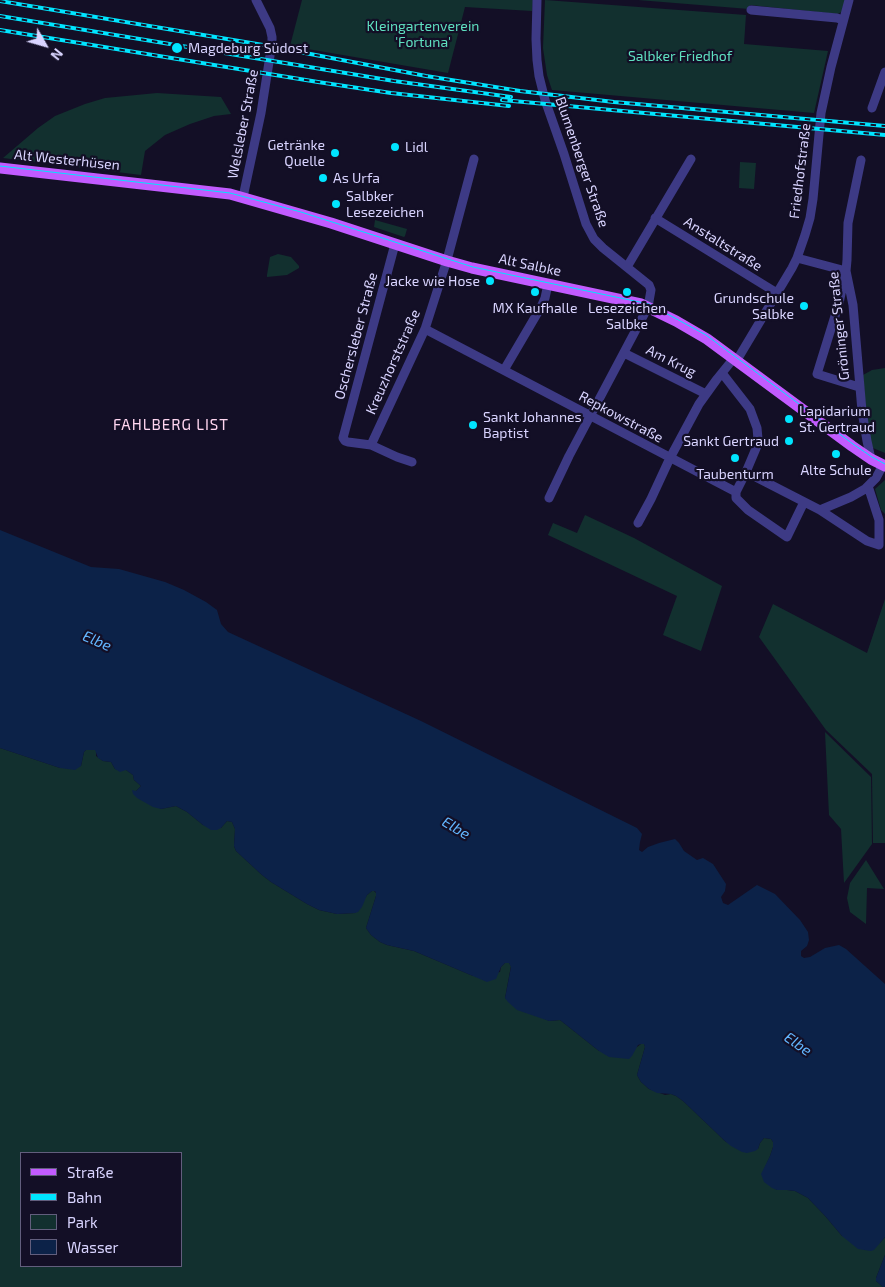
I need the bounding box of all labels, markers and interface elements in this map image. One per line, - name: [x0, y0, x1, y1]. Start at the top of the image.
- park label: Kleingartenverein 'Fortuna': [367, 18, 479, 50]
- north arrow: [20, 20, 70, 70]
- place label: Magdeburg Südost: [188, 40, 308, 56]
- marker: Magdeburg Südost: [170, 41, 184, 55]
- text: N: [47, 45, 67, 64]
- park label: Salbker Friedhof: [628, 48, 732, 64]
- street label: Welsleber Straße: [224, 68, 262, 180]
- street label: Blumenberger Straße: [552, 94, 612, 230]
- street label: Friedhofstraße: [786, 122, 814, 220]
- place label: Getränke Quelle: [267, 137, 325, 170]
- place label: Lidl: [405, 139, 428, 155]
- marker: Lidl: [389, 141, 401, 153]
- street label: Alt Westerhüsen: [13, 146, 121, 174]
- marker: Getränke Quelle: [329, 147, 341, 159]
- place label: As Urfa: [333, 170, 380, 186]
- marker: As Urfa: [317, 172, 329, 184]
- place label: Salbker Lesezeichen: [346, 188, 424, 220]
- marker: Salbker Lesezeichen: [330, 198, 342, 210]
- street label: Anstaltstraße: [681, 213, 765, 275]
- street label: Alt Salbke: [497, 250, 563, 280]
- street label: Oschersleber Straße: [331, 271, 381, 401]
- street label: Gröninger Straße: [825, 271, 853, 381]
- place label: Jacke wie Hose: [386, 273, 480, 289]
- marker: Jacke wie Hose: [484, 275, 496, 287]
- marker: MX Kaufhalle: [529, 286, 541, 298]
- marker: Lesezeichen Salbke: [621, 286, 633, 298]
- place label: Grundschule Salbke: [714, 290, 794, 322]
- place label: MX Kaufhalle: [493, 300, 577, 316]
- place label: Lesezeichen Salbke: [588, 300, 666, 332]
- marker: Grundschule Salbke: [798, 300, 810, 312]
- street label: Kreuzhorststraße: [362, 307, 424, 417]
- street label: Am Krug: [643, 341, 699, 381]
- street label: Repkowstraße: [576, 388, 666, 446]
- place label: Lapidarium St. Gertraud: [799, 403, 875, 436]
- place label: Sankt Johannes Baptist: [483, 409, 582, 442]
- marker: Lapidarium St. Gertraud: [783, 413, 795, 425]
- district label: FAHLBERG LIST: [111, 416, 231, 434]
- marker: Sankt Johannes Baptist: [467, 419, 479, 431]
- place label: Sankt Gertraud: [683, 433, 779, 449]
- marker: Sankt Gertraud: [783, 435, 795, 447]
- marker: Alte Schule: [830, 448, 842, 460]
- marker: Taubenturm: [729, 452, 741, 464]
- place label: Alte Schule: [800, 462, 872, 478]
- place label: Taubenturm: [696, 466, 774, 482]
- water label: Elbe: [80, 627, 114, 655]
- water label: Elbe: [439, 813, 473, 843]
- water label: Elbe: [781, 1028, 815, 1060]
- legend: [20, 1152, 182, 1267]
- text: Straße: [67, 1163, 113, 1181]
- text: Bahn: [67, 1188, 102, 1206]
- text: Park: [67, 1213, 98, 1231]
- text: Wasser: [67, 1238, 119, 1256]

